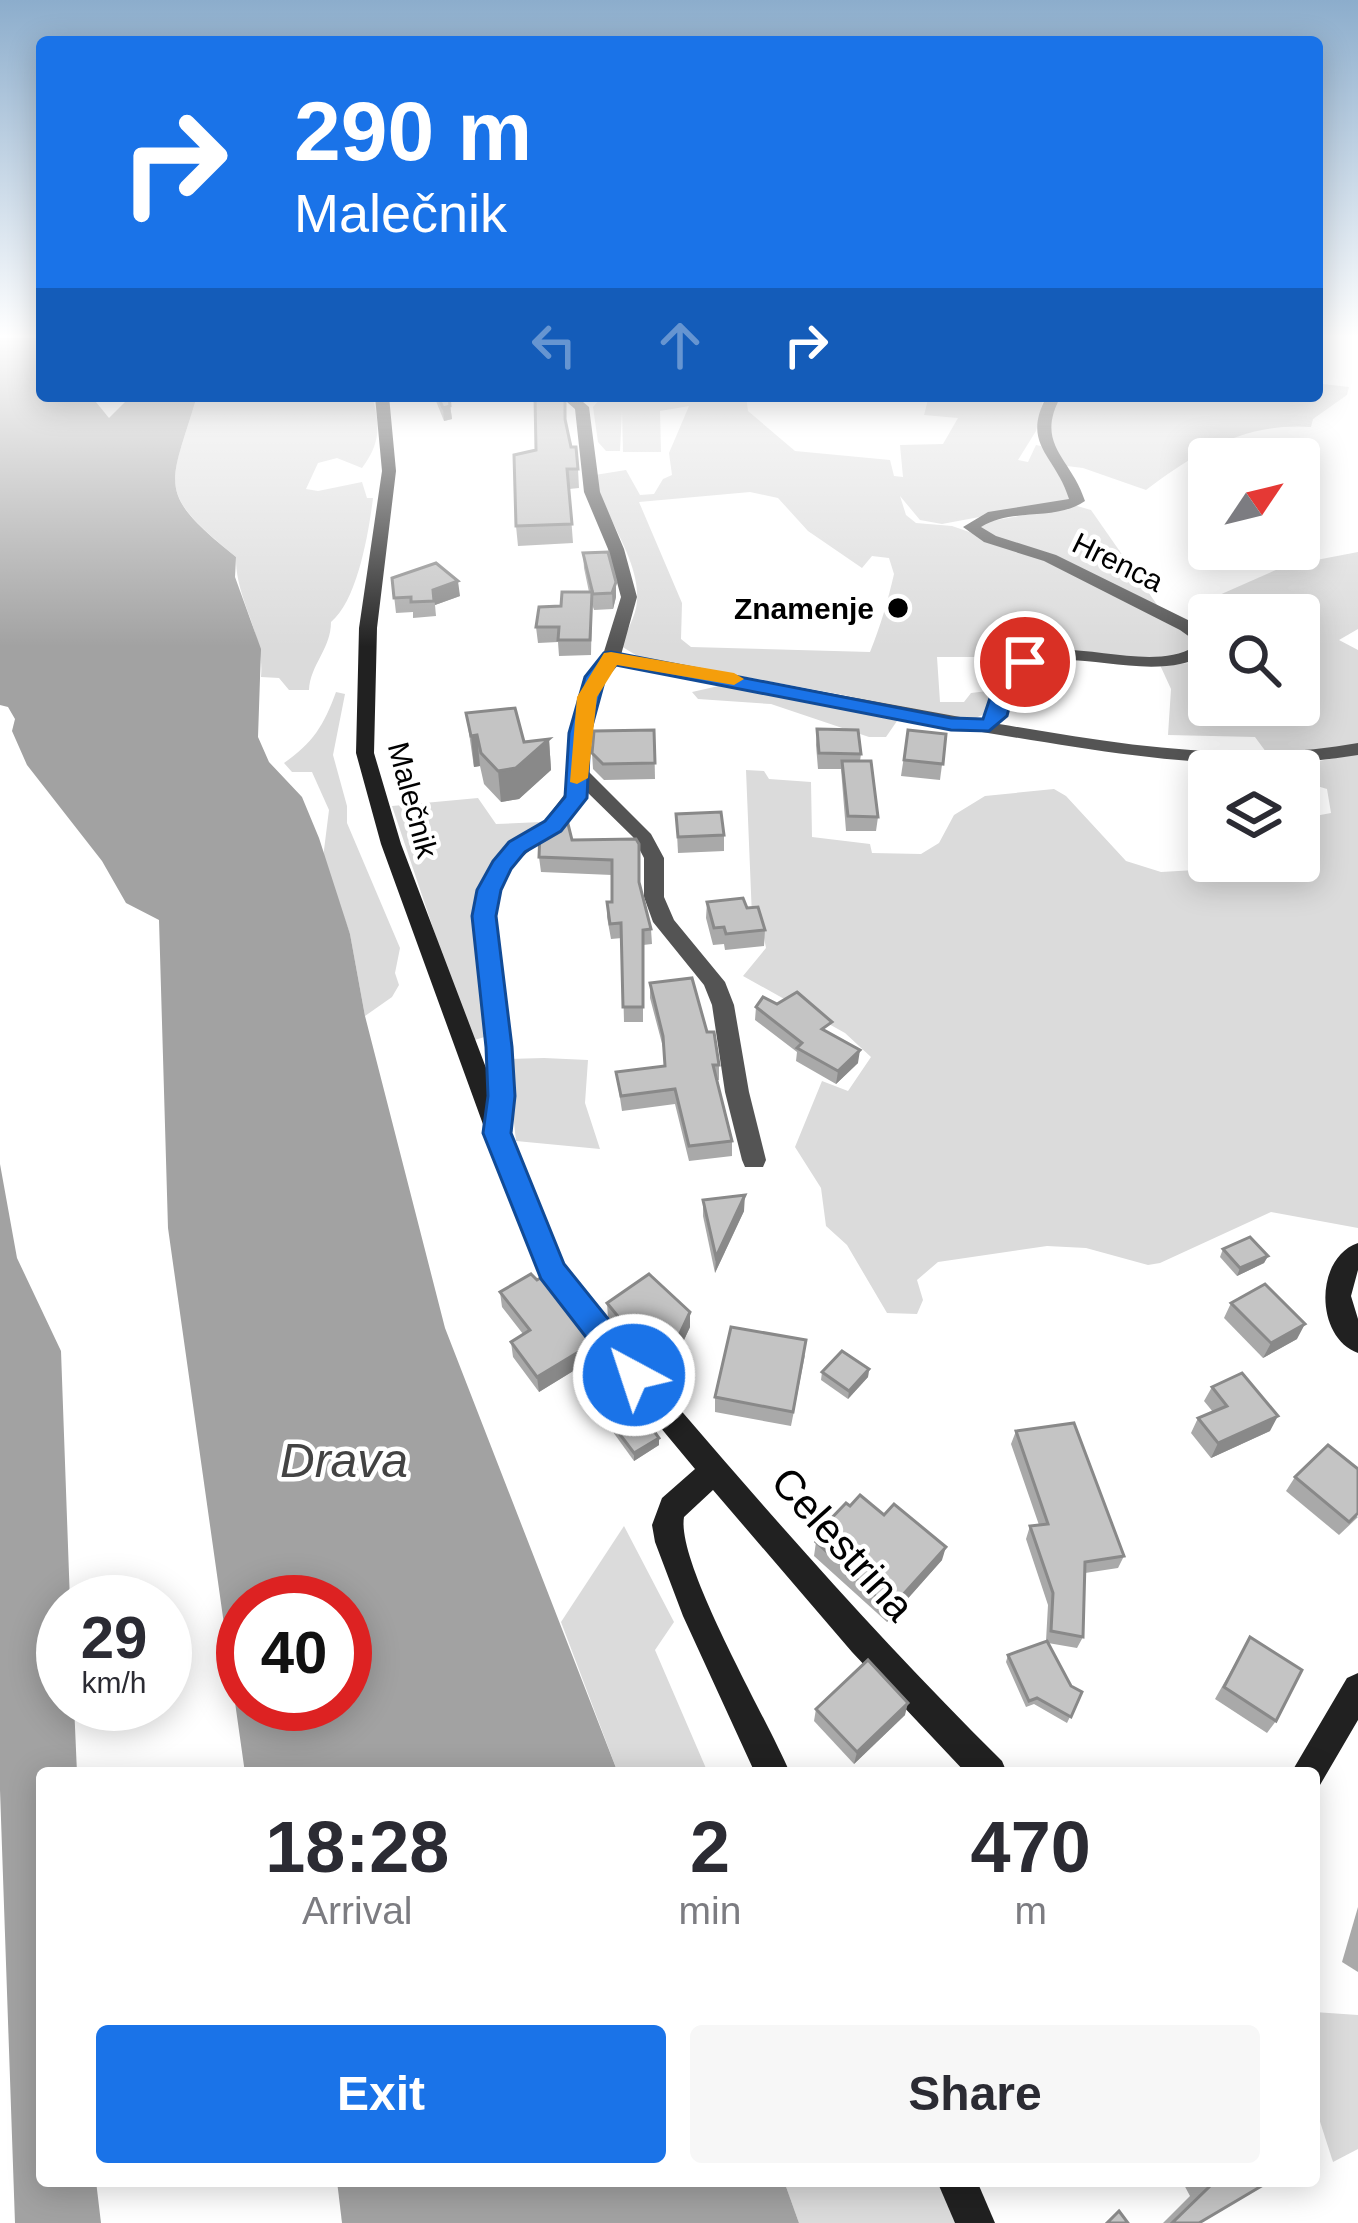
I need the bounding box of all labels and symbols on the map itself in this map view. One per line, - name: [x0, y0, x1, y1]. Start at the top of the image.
- north arrow: [1188, 438, 1320, 570]
- street label: Hrenca: [1067, 526, 1169, 598]
- place label: Znamenje: [734, 592, 874, 625]
- marker: Znamenje: [885, 595, 911, 621]
- pin: [974, 611, 1076, 713]
- street label: Malečnik: [382, 739, 445, 862]
- position arrow: [571, 1312, 697, 1438]
- water label: Drava: [280, 1434, 408, 1487]
- street label: Celestrina: [762, 1458, 924, 1630]
- speed limit sign: 40: [216, 1575, 372, 1731]

